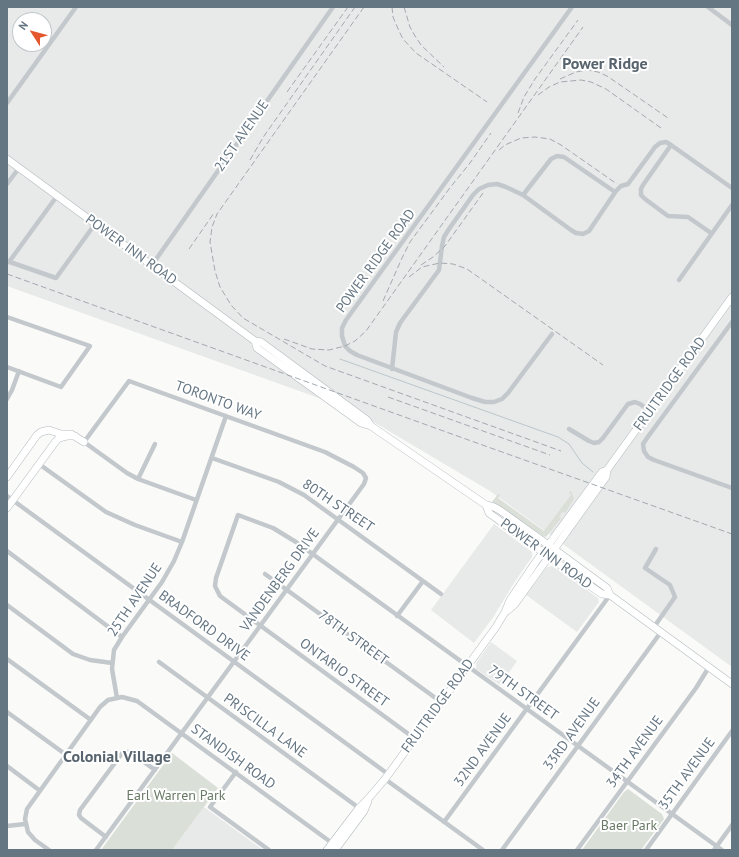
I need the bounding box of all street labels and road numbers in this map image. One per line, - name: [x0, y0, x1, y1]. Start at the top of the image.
- street label: 21ST AVENUE: [211, 97, 273, 175]
- street label: POWER RIDGE ROAD: [333, 206, 419, 316]
- street label: POWER INN ROAD: [82, 211, 180, 289]
- street label: FRUITRIDGE ROAD: [630, 334, 710, 434]
- street label: TORONTO WAY: [173, 378, 263, 424]
- street label: 80TH STREET: [299, 476, 377, 536]
- street label: POWER INN ROAD: [497, 515, 595, 593]
- street label: VANDENBERG DRIVE: [237, 525, 323, 635]
- street label: 25TH AVENUE: [104, 560, 166, 640]
- street label: BRADFORD DRIVE: [155, 587, 253, 665]
- street label: 78TH STREET: [315, 607, 391, 669]
- street label: ONTARIO STREET: [296, 635, 392, 711]
- street label: FRUITRIDGE ROAD: [398, 656, 478, 756]
- street label: 79TH STREET: [485, 662, 561, 724]
- street label: PRISCILLA LANE: [220, 690, 310, 762]
- street label: 33RD AVENUE: [540, 694, 604, 774]
- street label: 32ND AVENUE: [451, 710, 515, 790]
- street label: 34TH AVENUE: [603, 713, 667, 791]
- street label: STANDISH ROAD: [188, 721, 278, 793]
- street label: 35TH AVENUE: [655, 735, 719, 813]

